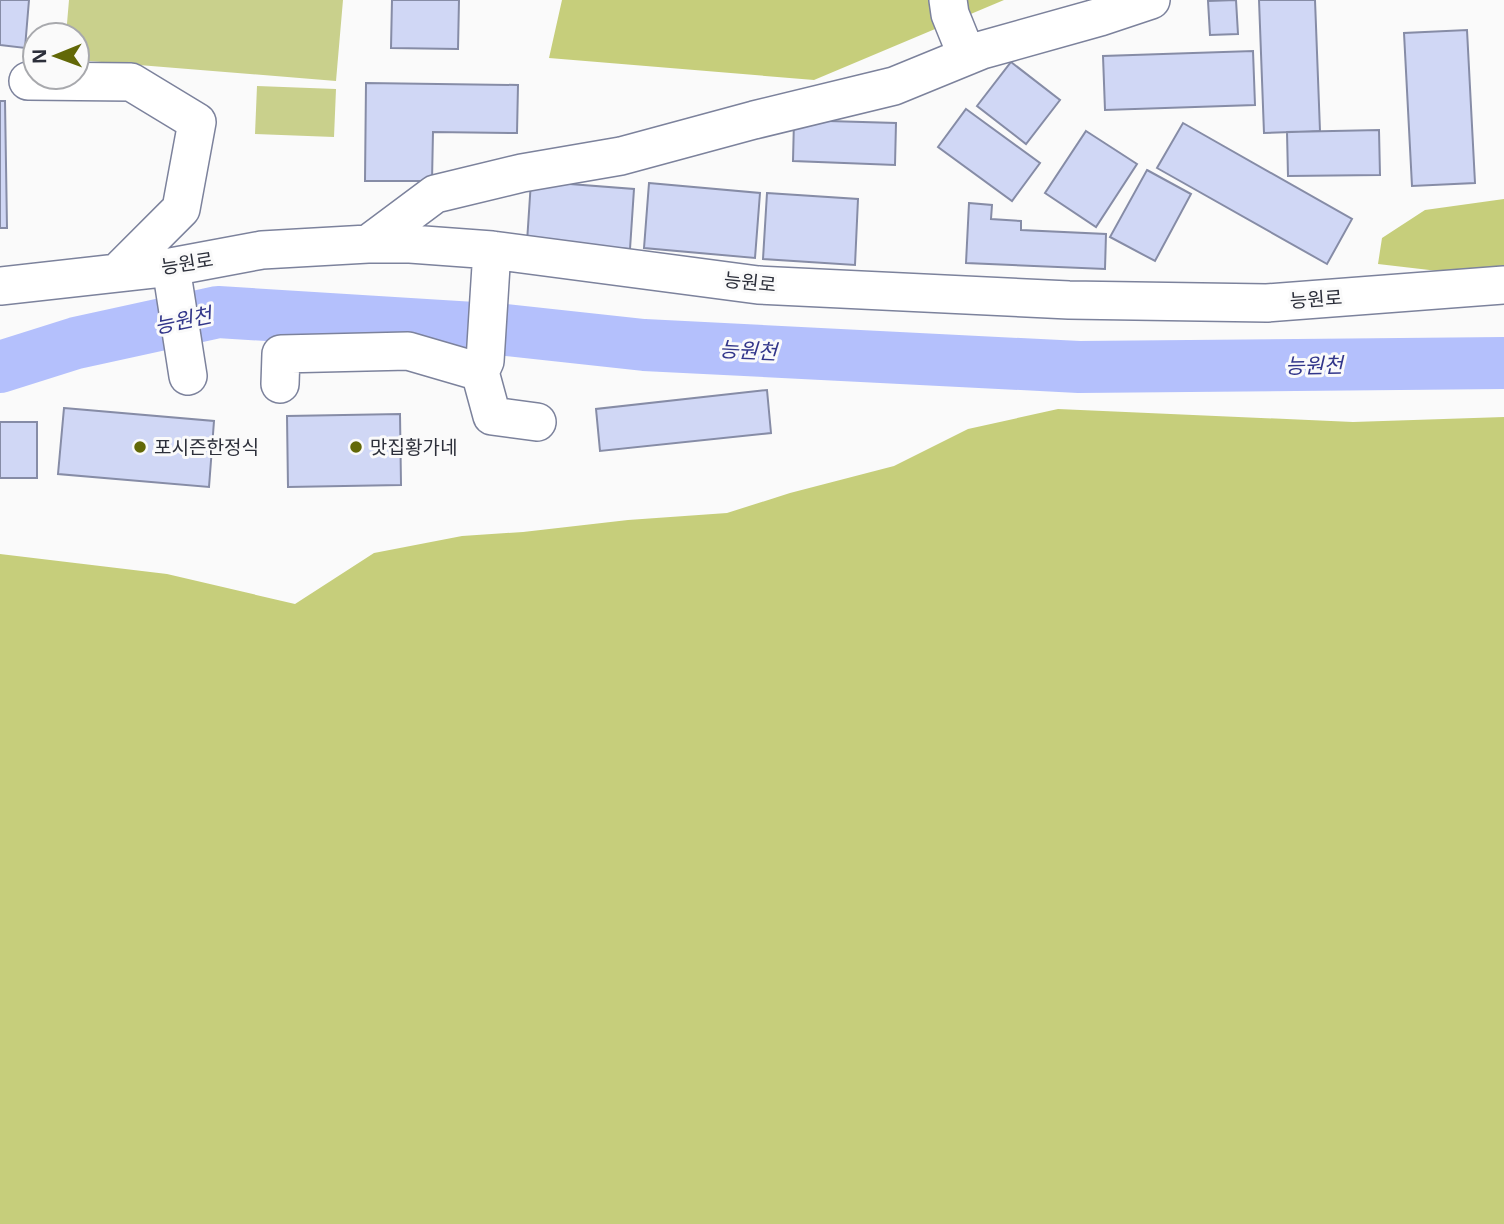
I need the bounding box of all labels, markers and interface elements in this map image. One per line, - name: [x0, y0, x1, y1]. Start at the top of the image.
- north arrow: [21, 21, 91, 91]
- text: N: [26, 48, 52, 64]
- street label: 능원로: [159, 246, 215, 280]
- street label: 능원로: [723, 266, 777, 298]
- street label: 능원로: [1289, 284, 1343, 314]
- water label: 능원천: [152, 300, 217, 340]
- water label: 능원천: [718, 335, 780, 366]
- water label: 능원천: [1285, 350, 1346, 380]
- place label: 포시즌한정식: [154, 434, 259, 460]
- place label: 맛집황가네: [370, 434, 457, 460]
- marker: 포시즌한정식: [132, 439, 148, 455]
- marker: 맛집황가네: [348, 439, 364, 455]

